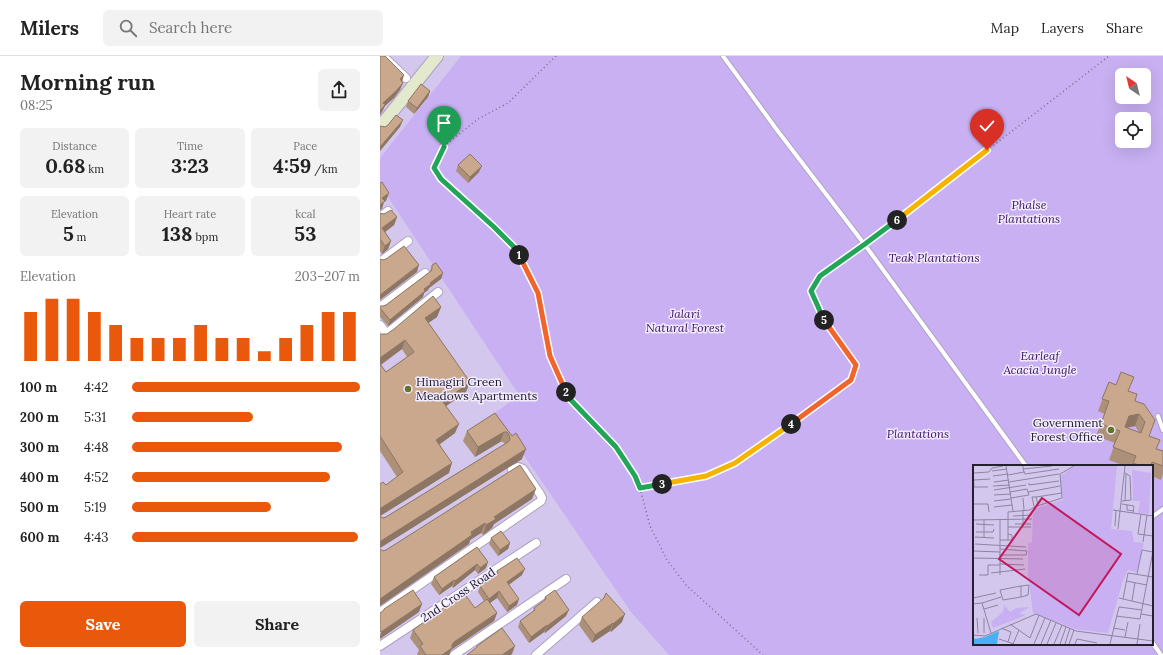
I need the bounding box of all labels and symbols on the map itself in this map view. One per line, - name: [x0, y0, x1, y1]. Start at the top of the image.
- north arrow: [1115, 68, 1151, 104]
- pin: [427, 106, 461, 147]
- pin: [970, 109, 1004, 150]
- park label: Phalse Plantations: [998, 197, 1060, 226]
- pin: 6: [887, 210, 907, 230]
- pin: 1: [509, 245, 529, 265]
- park label: Teak Plantations: [888, 250, 980, 265]
- park label: Jalari Natural Forest: [646, 306, 725, 335]
- pin: 5: [814, 310, 834, 330]
- park label: Earleaf Acacia Jungle: [1002, 348, 1077, 377]
- place label: Himagiri Green Meadows Apartments: [416, 374, 538, 403]
- pin: 2: [556, 382, 576, 402]
- marker: Himagiri Green Meadows Apartments: [403, 384, 413, 394]
- pin: 4: [781, 414, 801, 434]
- place label: Government Forest Office: [1031, 415, 1103, 444]
- marker: Government Forest Office: [1106, 425, 1116, 435]
- park label: Plantations: [887, 426, 949, 441]
- inset map: [973, 465, 1153, 645]
- pin: 3: [652, 474, 672, 494]
- street label: 2nd Cross Road: [418, 564, 498, 625]

